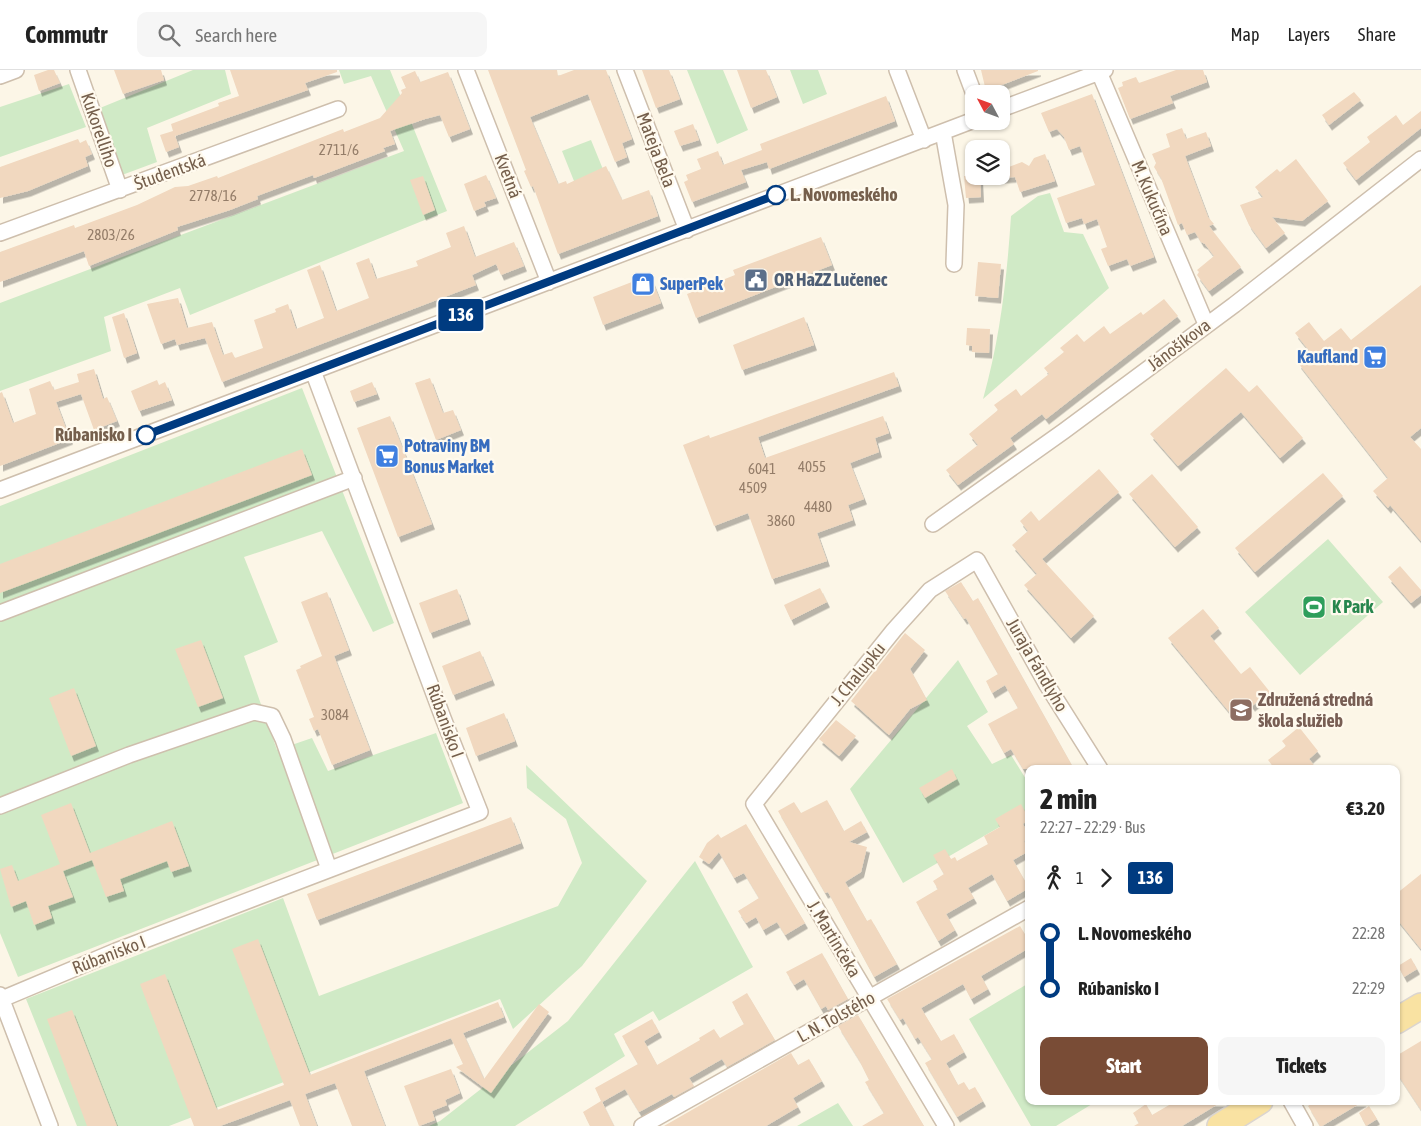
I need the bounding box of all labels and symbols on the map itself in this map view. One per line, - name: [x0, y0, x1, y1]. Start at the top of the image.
- north arrow: [965, 85, 1010, 130]
- street label: Kukorelliho: [77, 90, 122, 170]
- street label: Mateja Bela: [633, 109, 680, 190]
- house number: 2711/6: [319, 141, 359, 158]
- street label: Študentská: [131, 149, 209, 194]
- street label: Kvetná: [490, 151, 527, 201]
- street label: M. Kukučína: [1127, 157, 1178, 239]
- place label: L. Novomeského: [790, 184, 898, 205]
- marker: L. Novomeského: [766, 185, 786, 205]
- house number: 2778/16: [189, 187, 237, 204]
- house number: 2803/26: [87, 226, 135, 243]
- public building icon: OR HaZZ Lučenec: [743, 267, 769, 293]
- place label: OR HaZZ Lučenec: [774, 269, 888, 290]
- shop icon: SuperPek: [630, 271, 656, 297]
- place label: SuperPek: [660, 273, 724, 294]
- line badge: 136: [432, 299, 490, 331]
- street label: Jánošíkova: [1143, 314, 1214, 375]
- supermarket icon: Kaufland: [1362, 344, 1388, 370]
- place label: Kaufland: [1297, 346, 1358, 367]
- place label: Rúbanisko I: [55, 424, 132, 445]
- marker: Rúbanisko I: [136, 425, 156, 445]
- place label: Potraviny BM Bonus Market: [404, 435, 495, 477]
- supermarket icon: Potraviny BM Bonus Market: [374, 443, 400, 469]
- house number: 4055: [798, 458, 826, 475]
- house number: 6041: [748, 460, 776, 477]
- house number: 4509: [739, 479, 767, 496]
- house number: 4480: [804, 498, 832, 515]
- house number: 3860: [767, 512, 795, 529]
- sports icon: K Park: [1301, 594, 1327, 620]
- place label: K Park: [1332, 596, 1374, 617]
- street label: Juraja Fándlyho: [1002, 614, 1073, 715]
- street label: J. Chalupku: [826, 638, 889, 709]
- street label: Rúbanisko I: [422, 681, 468, 761]
- place label: Združená stredná škola služieb: [1258, 689, 1373, 731]
- school or university icon: Združená stredná škola služieb: [1228, 697, 1254, 723]
- house number: 3084: [321, 706, 349, 723]
- street label: J. Martinčeka: [803, 897, 866, 981]
- street label: Rúbanisko I: [69, 931, 148, 978]
- street label: L. N. Tolstého: [793, 987, 878, 1047]

